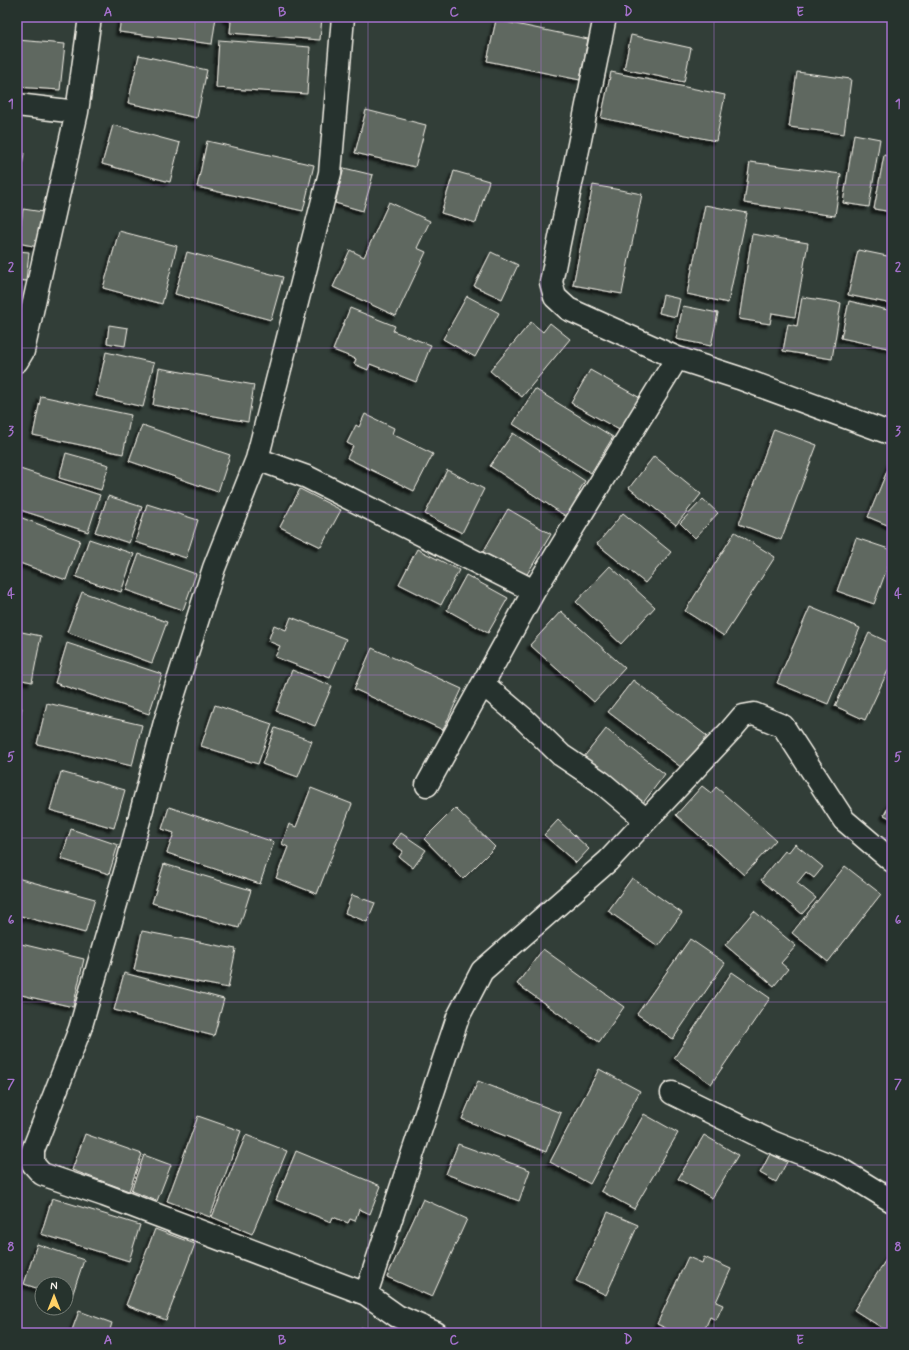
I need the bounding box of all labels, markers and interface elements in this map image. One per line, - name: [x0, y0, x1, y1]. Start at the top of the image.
- text: A: [104, 4, 112, 21]
- text: B: [278, 4, 287, 21]
- text: C: [449, 4, 459, 21]
- text: D: [624, 4, 633, 21]
- text: E: [796, 4, 804, 21]
- text: 1: [8, 96, 14, 113]
- text: 1: [895, 96, 901, 113]
- text: 2: [8, 259, 15, 276]
- text: 2: [895, 259, 902, 276]
- text: 3: [8, 423, 14, 440]
- text: 3: [895, 423, 901, 440]
- text: 4: [7, 586, 15, 603]
- text: 4: [894, 586, 902, 603]
- text: 5: [7, 749, 15, 766]
- text: 5: [894, 749, 902, 766]
- text: 6: [8, 912, 15, 929]
- text: 6: [895, 912, 902, 929]
- text: 7: [7, 1076, 15, 1093]
- text: 7: [894, 1076, 902, 1093]
- text: 8: [7, 1239, 15, 1256]
- text: 8: [894, 1239, 902, 1256]
- north arrow: [34, 1276, 74, 1316]
- text: N: [50, 1280, 58, 1294]
- text: A: [104, 1332, 112, 1349]
- text: B: [278, 1332, 287, 1349]
- text: C: [449, 1332, 459, 1349]
- text: D: [624, 1332, 633, 1349]
- text: E: [796, 1332, 804, 1349]

